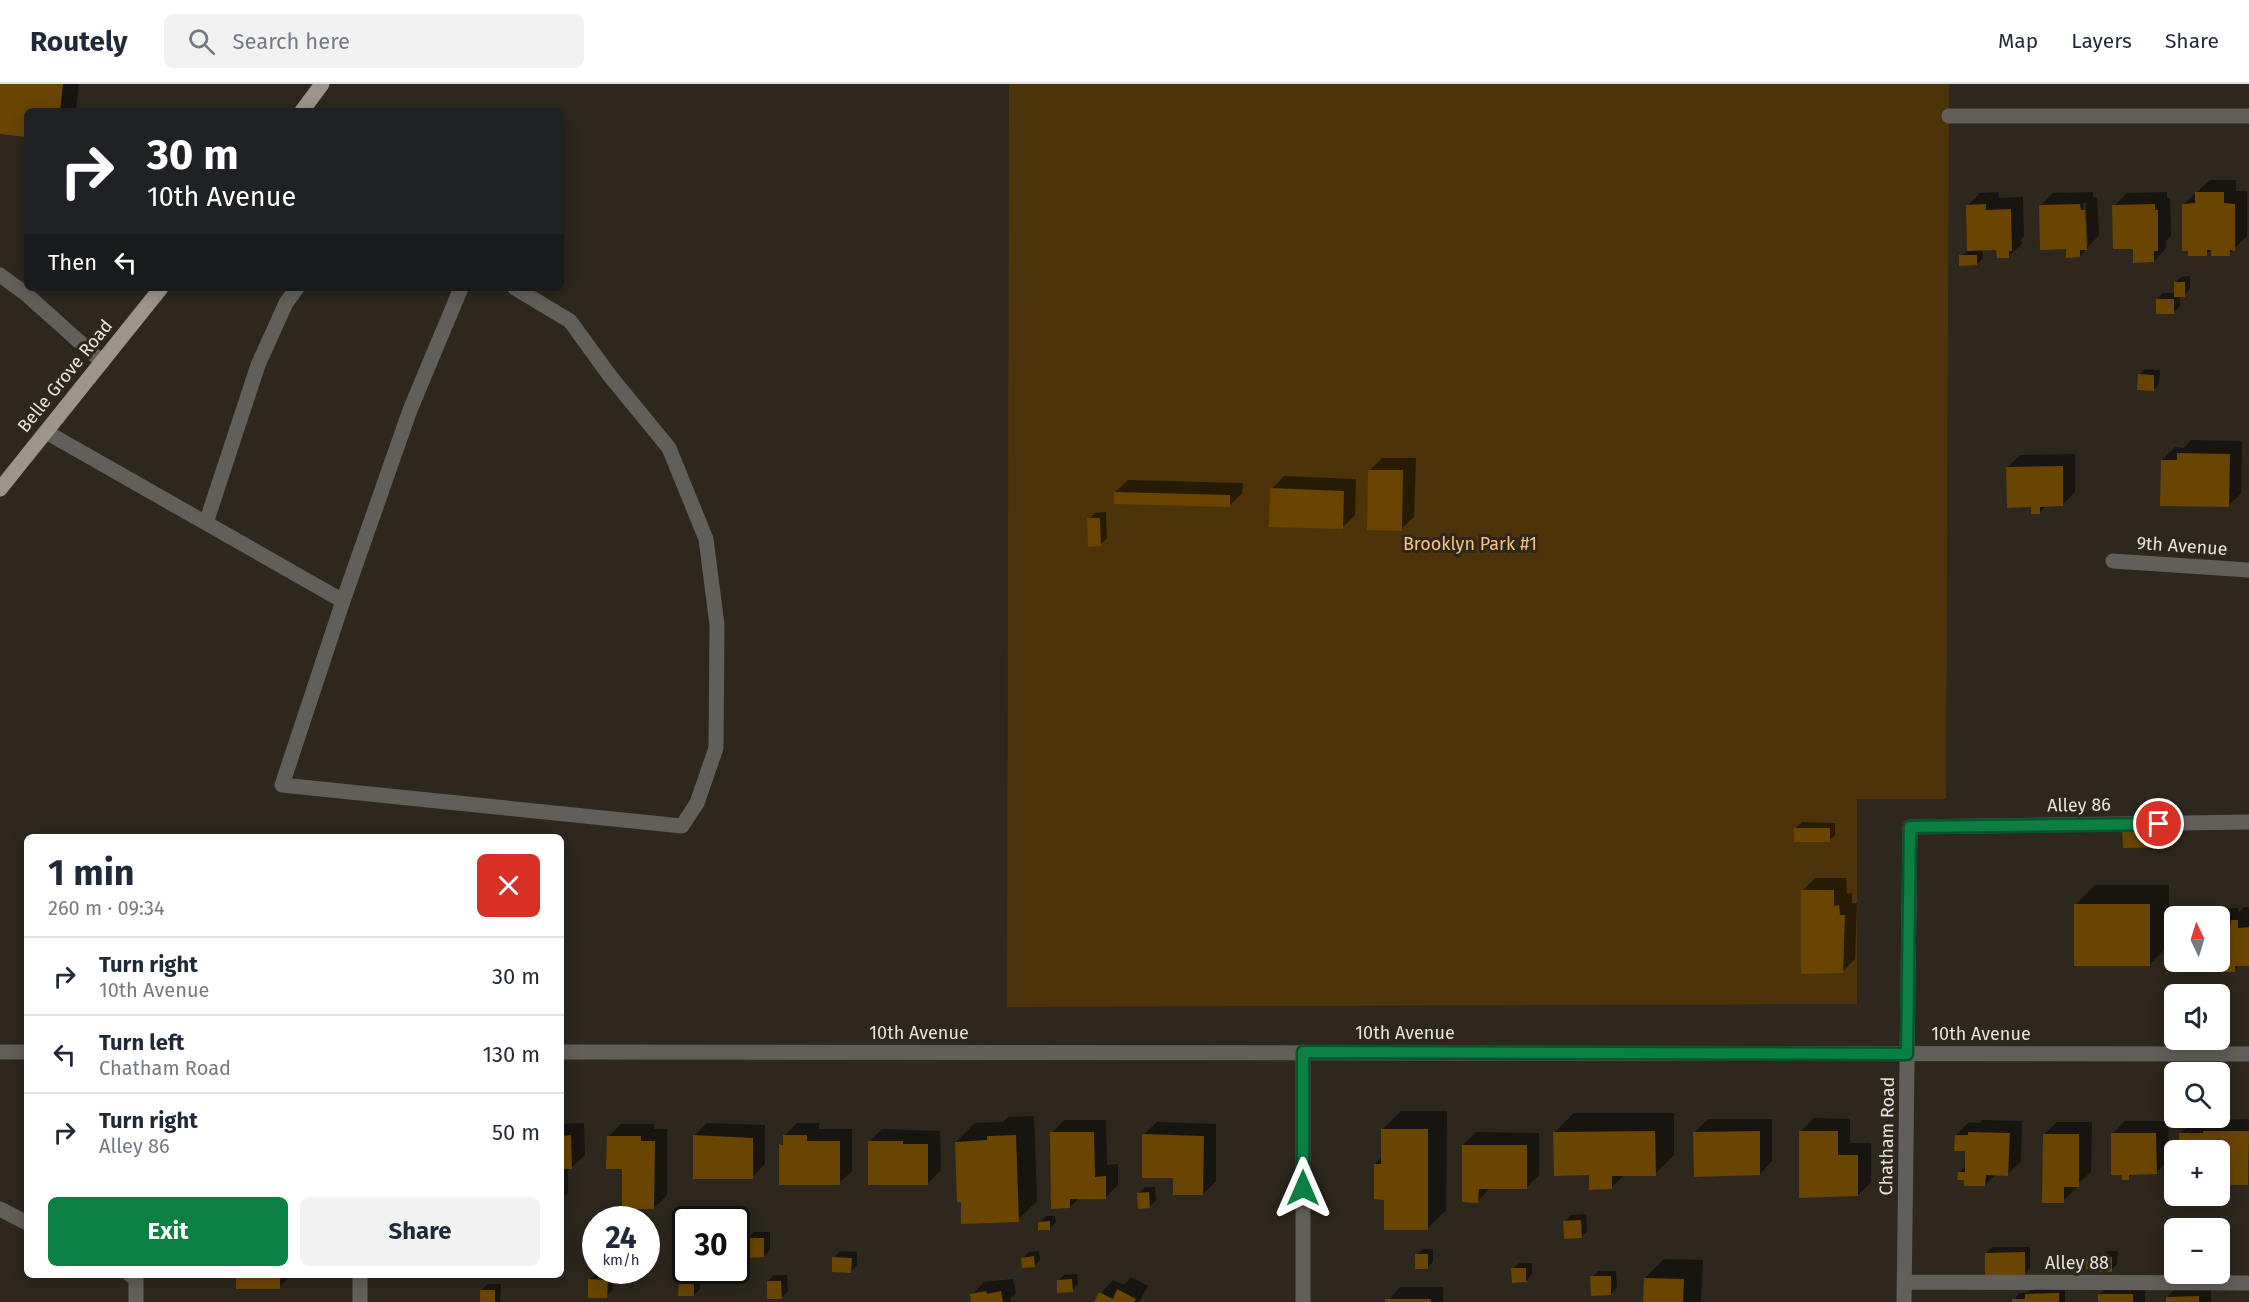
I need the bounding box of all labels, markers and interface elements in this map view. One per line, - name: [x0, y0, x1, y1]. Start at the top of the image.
- search box: [164, 14, 584, 68]
- text: Routely: [30, 25, 128, 58]
- icon: search: [185, 25, 218, 58]
- text: Search here: [233, 28, 350, 55]
- text: Map: [1998, 28, 2038, 54]
- text: Layers: [2071, 28, 2132, 54]
- text: Share: [2165, 28, 2219, 54]
- text: 30 m: [147, 130, 239, 180]
- icon: right: [48, 132, 126, 210]
- text: 10th Avenue: [147, 181, 296, 213]
- icon: left: [109, 246, 142, 279]
- text: Then: [48, 249, 97, 276]
- street label: Belle Grove Road: [13, 315, 117, 437]
- street label: 9th Avenue: [2136, 532, 2228, 560]
- park label: Brooklyn Park #1: [1403, 533, 1537, 555]
- street label: Alley 86: [2047, 793, 2111, 817]
- pin: [2133, 798, 2184, 849]
- icon: arrive: [2142, 807, 2175, 840]
- text: 1 min: [48, 851, 135, 895]
- button: close: [477, 854, 540, 917]
- text: 260 m · 09:34: [48, 896, 165, 920]
- north arrow: [2164, 906, 2230, 972]
- map controls: [2164, 906, 2230, 1284]
- text: Turn right: [99, 951, 198, 978]
- icon: right: [48, 960, 81, 993]
- text: 30 m: [492, 963, 540, 990]
- text: 10th Avenue: [99, 978, 209, 1002]
- button: sound: [2164, 984, 2230, 1050]
- street label: 10th Avenue: [869, 1022, 969, 1044]
- street label: 10th Avenue: [1355, 1022, 1455, 1044]
- street label: 10th Avenue: [1931, 1023, 2031, 1045]
- text: Turn left: [99, 1029, 184, 1056]
- icon: left: [48, 1038, 81, 1071]
- text: 130 m: [483, 1041, 540, 1068]
- text: Chatham Road: [99, 1056, 231, 1080]
- button: search: [2164, 1062, 2230, 1128]
- street label: Chatham Road: [1875, 1076, 1899, 1196]
- text: Turn right: [99, 1107, 198, 1134]
- icon: right: [48, 1116, 81, 1149]
- text: 50 m: [492, 1119, 540, 1146]
- text: Alley 86: [99, 1134, 170, 1158]
- button: +: [2164, 1140, 2230, 1206]
- position arrow: [1271, 1156, 1335, 1220]
- button: Exit: [48, 1197, 288, 1266]
- button: Share: [300, 1197, 540, 1266]
- speed limit sign: 30: [672, 1206, 750, 1284]
- button: −: [2164, 1218, 2230, 1284]
- text: 24: [605, 1220, 637, 1256]
- text: km/h: [602, 1251, 640, 1269]
- street label: Alley 88: [2045, 1252, 2109, 1274]

